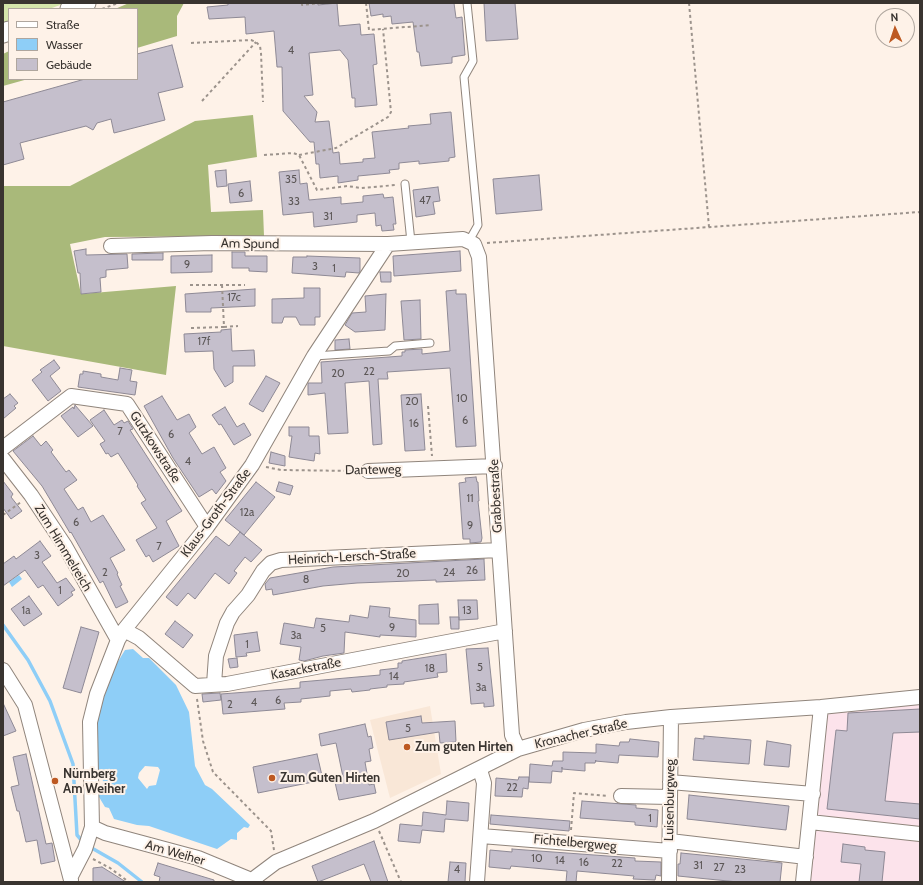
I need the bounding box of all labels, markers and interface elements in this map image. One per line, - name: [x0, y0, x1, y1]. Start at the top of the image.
- legend: [8, 8, 138, 80]
- north arrow: [875, 8, 915, 48]
- text: N: [890, 10, 899, 24]
- text: Straße: [46, 17, 79, 32]
- text: Wasser: [46, 37, 83, 52]
- house number: 4: [288, 44, 294, 58]
- text: Gebäude: [46, 57, 92, 72]
- house number: 35: [285, 173, 297, 187]
- house number: 6: [238, 187, 244, 201]
- house number: 47: [419, 194, 431, 208]
- house number: 33: [288, 195, 300, 209]
- house number: 31: [323, 210, 333, 224]
- street label: Am Spund: [221, 236, 279, 252]
- house number: 9: [184, 258, 190, 272]
- house number: 3: [312, 260, 318, 274]
- house number: 1: [332, 262, 336, 276]
- house number: 17c: [227, 291, 241, 305]
- house number: 17f: [198, 335, 210, 349]
- house number: 22: [363, 365, 375, 379]
- house number: 20: [331, 367, 345, 381]
- house number: 10: [456, 392, 468, 406]
- house number: 20: [405, 395, 419, 409]
- street label: Gutzkowstraße: [126, 408, 184, 486]
- house number: 6: [462, 414, 468, 428]
- house number: 16: [409, 417, 419, 431]
- house number: 7: [117, 425, 123, 439]
- house number: 6: [168, 428, 174, 442]
- house number: 4: [185, 455, 191, 469]
- street label: Grabbestraße: [486, 459, 506, 533]
- street label: Danteweg: [345, 462, 401, 478]
- street label: Klaus-Groth-Straße: [178, 466, 254, 560]
- house number: 11: [466, 492, 474, 506]
- street label: Zum Himmelreich: [31, 502, 95, 594]
- house number: 12a: [240, 506, 254, 520]
- house number: 6: [73, 516, 79, 530]
- house number: 9: [467, 519, 473, 533]
- house number: 7: [156, 540, 162, 554]
- street label: Heinrich-Lersch-Straße: [288, 546, 416, 568]
- house number: 3: [34, 549, 40, 563]
- house number: 26: [466, 564, 478, 578]
- house number: 2: [102, 566, 108, 580]
- house number: 24: [443, 566, 455, 580]
- house number: 20: [396, 567, 410, 581]
- house number: 8: [303, 573, 309, 587]
- house number: 1: [58, 584, 62, 598]
- house number: 1a: [22, 604, 30, 618]
- house number: 13: [462, 604, 472, 618]
- house number: 9: [389, 621, 395, 635]
- house number: 5: [320, 622, 326, 636]
- house number: 3a: [290, 629, 302, 643]
- house number: 1: [245, 638, 249, 652]
- street label: Kasackstraße: [270, 655, 342, 683]
- house number: 5: [477, 661, 483, 675]
- house number: 18: [425, 662, 435, 676]
- house number: 14: [389, 670, 399, 684]
- house number: 3a: [475, 681, 487, 695]
- house number: 6: [275, 694, 281, 708]
- house number: 4: [251, 696, 257, 710]
- house number: 2: [227, 698, 233, 712]
- street label: Kronacher Straße: [533, 716, 629, 752]
- house number: 5: [405, 722, 411, 736]
- place label: Zum guten Hirten: [415, 739, 513, 755]
- marker: Zum guten Hirten: [402, 742, 412, 752]
- street label: Luisenburgweg: [661, 759, 679, 841]
- place label: Nürnberg Am Weiher: [63, 766, 125, 797]
- place label: Zum Guten Hirten: [280, 770, 380, 786]
- marker: Zum Guten Hirten: [267, 773, 277, 783]
- marker: Nürnberg Am Weiher: [50, 776, 60, 786]
- house number: 22: [506, 781, 518, 795]
- house number: 1: [648, 812, 652, 826]
- street label: Fichtelbergweg: [533, 832, 617, 854]
- street label: Am Weiher: [143, 837, 207, 869]
- house number: 10: [531, 852, 543, 866]
- house number: 14: [555, 854, 565, 868]
- house number: 16: [579, 856, 589, 870]
- house number: 22: [611, 857, 623, 871]
- house number: 31: [693, 859, 703, 873]
- house number: 27: [713, 861, 725, 875]
- house number: 4: [454, 863, 460, 877]
- house number: 23: [734, 863, 746, 877]

